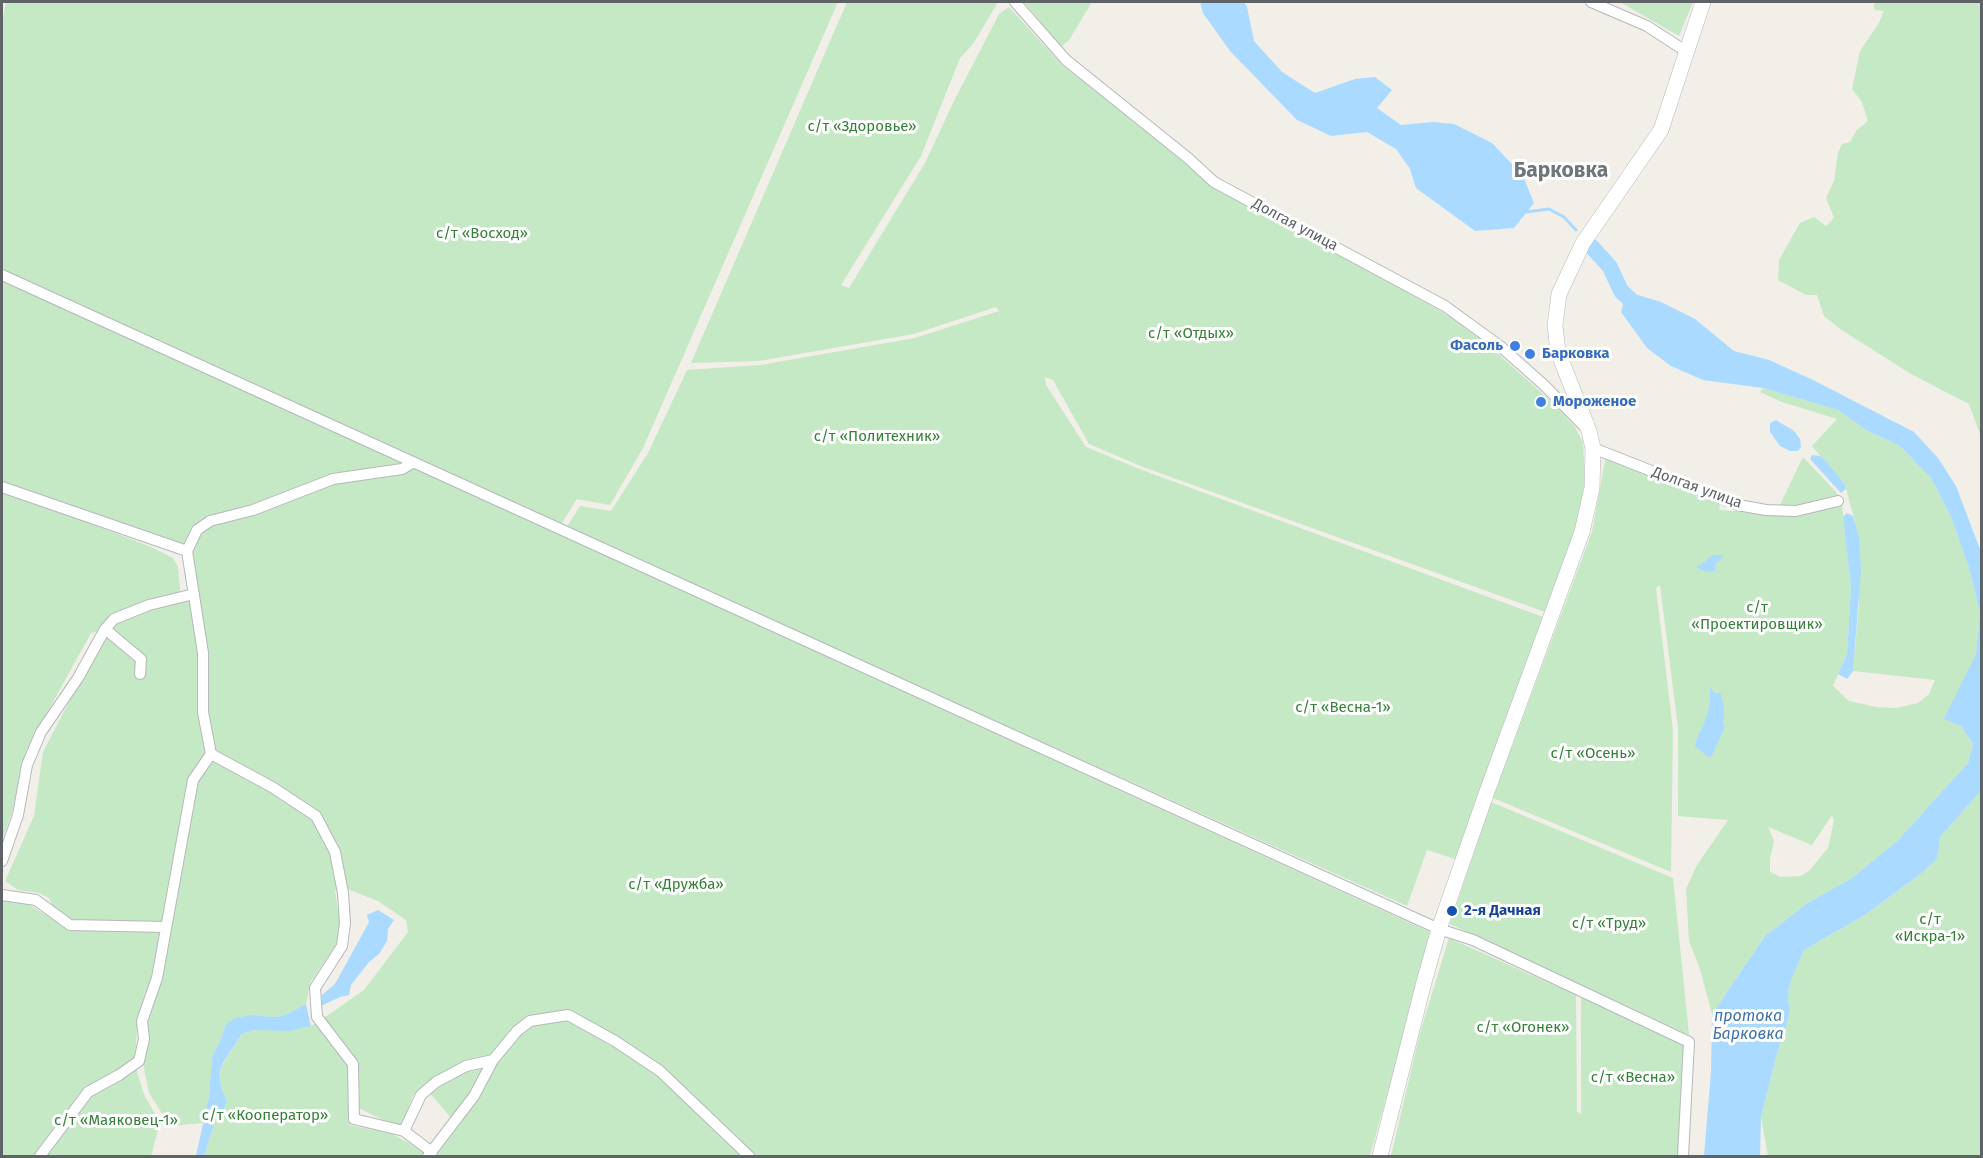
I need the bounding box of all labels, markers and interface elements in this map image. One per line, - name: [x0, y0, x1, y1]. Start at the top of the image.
- park label: с/т «Здоровье»: [807, 118, 917, 136]
- district label: Барковка: [1514, 158, 1608, 184]
- street label: Долгая улица: [1249, 195, 1341, 255]
- park label: с/т «Восход»: [436, 225, 528, 243]
- park label: с/т «Отдых»: [1148, 325, 1234, 343]
- place label: Фасоль: [1450, 337, 1503, 355]
- marker: Фасоль: [1508, 339, 1522, 353]
- place label: Барковка: [1542, 345, 1609, 363]
- marker: Барковка: [1523, 347, 1537, 361]
- place label: Мороженое: [1553, 393, 1636, 411]
- marker: Мороженое: [1534, 395, 1548, 409]
- park label: с/т «Политехник»: [814, 428, 940, 446]
- street label: Долгая улица: [1650, 463, 1744, 513]
- park label: с/т «Проектировщик»: [1691, 599, 1823, 634]
- park label: с/т «Весна-1»: [1295, 699, 1391, 717]
- park label: с/т «Осень»: [1551, 745, 1635, 763]
- park label: с/т «Дружба»: [628, 876, 724, 894]
- place label: 2-я Дачная: [1464, 902, 1541, 920]
- marker: 2-я Дачная: [1445, 904, 1459, 918]
- park label: с/т «Искра-1»: [1895, 911, 1965, 946]
- park label: с/т «Труд»: [1572, 915, 1646, 933]
- water label: протока Барковка: [1712, 1007, 1784, 1045]
- park label: с/т «Огонек»: [1477, 1019, 1569, 1037]
- park label: с/т «Весна»: [1591, 1069, 1675, 1087]
- park label: с/т «Кооператор»: [202, 1107, 328, 1125]
- park label: с/т «Маяковец-1»: [54, 1112, 178, 1130]

